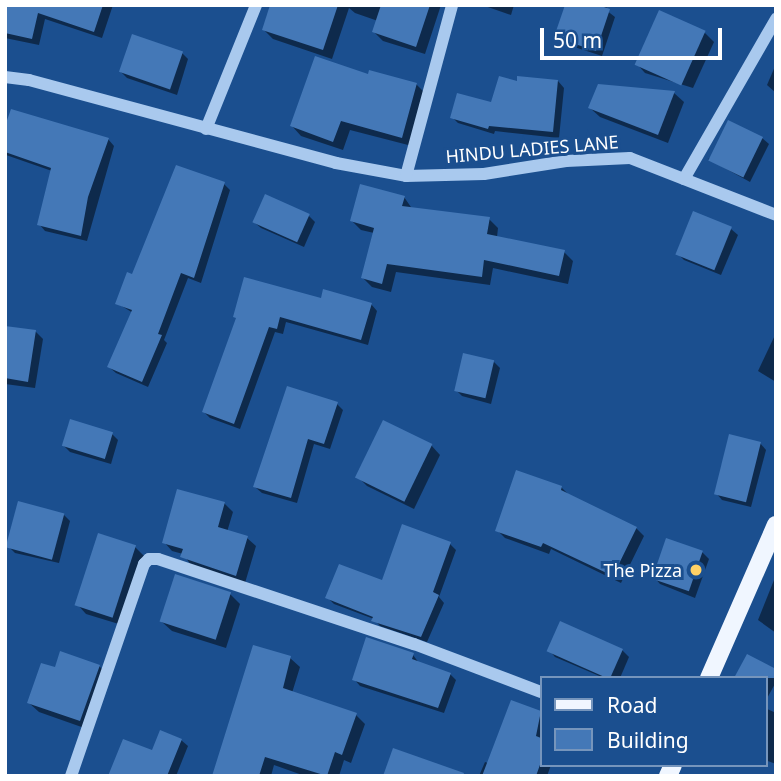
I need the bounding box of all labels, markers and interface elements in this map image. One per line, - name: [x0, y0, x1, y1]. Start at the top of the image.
- scale bar: [543, 14, 725, 58]
- text: 50 m: [553, 26, 602, 54]
- street label: HINDU LADIES LANE: [445, 131, 619, 167]
- place label: The Pizza: [603, 559, 682, 581]
- marker: The Pizza: [688, 562, 704, 578]
- legend: [540, 676, 767, 767]
- text: Road: [607, 691, 657, 719]
- text: Building: [607, 726, 689, 754]

